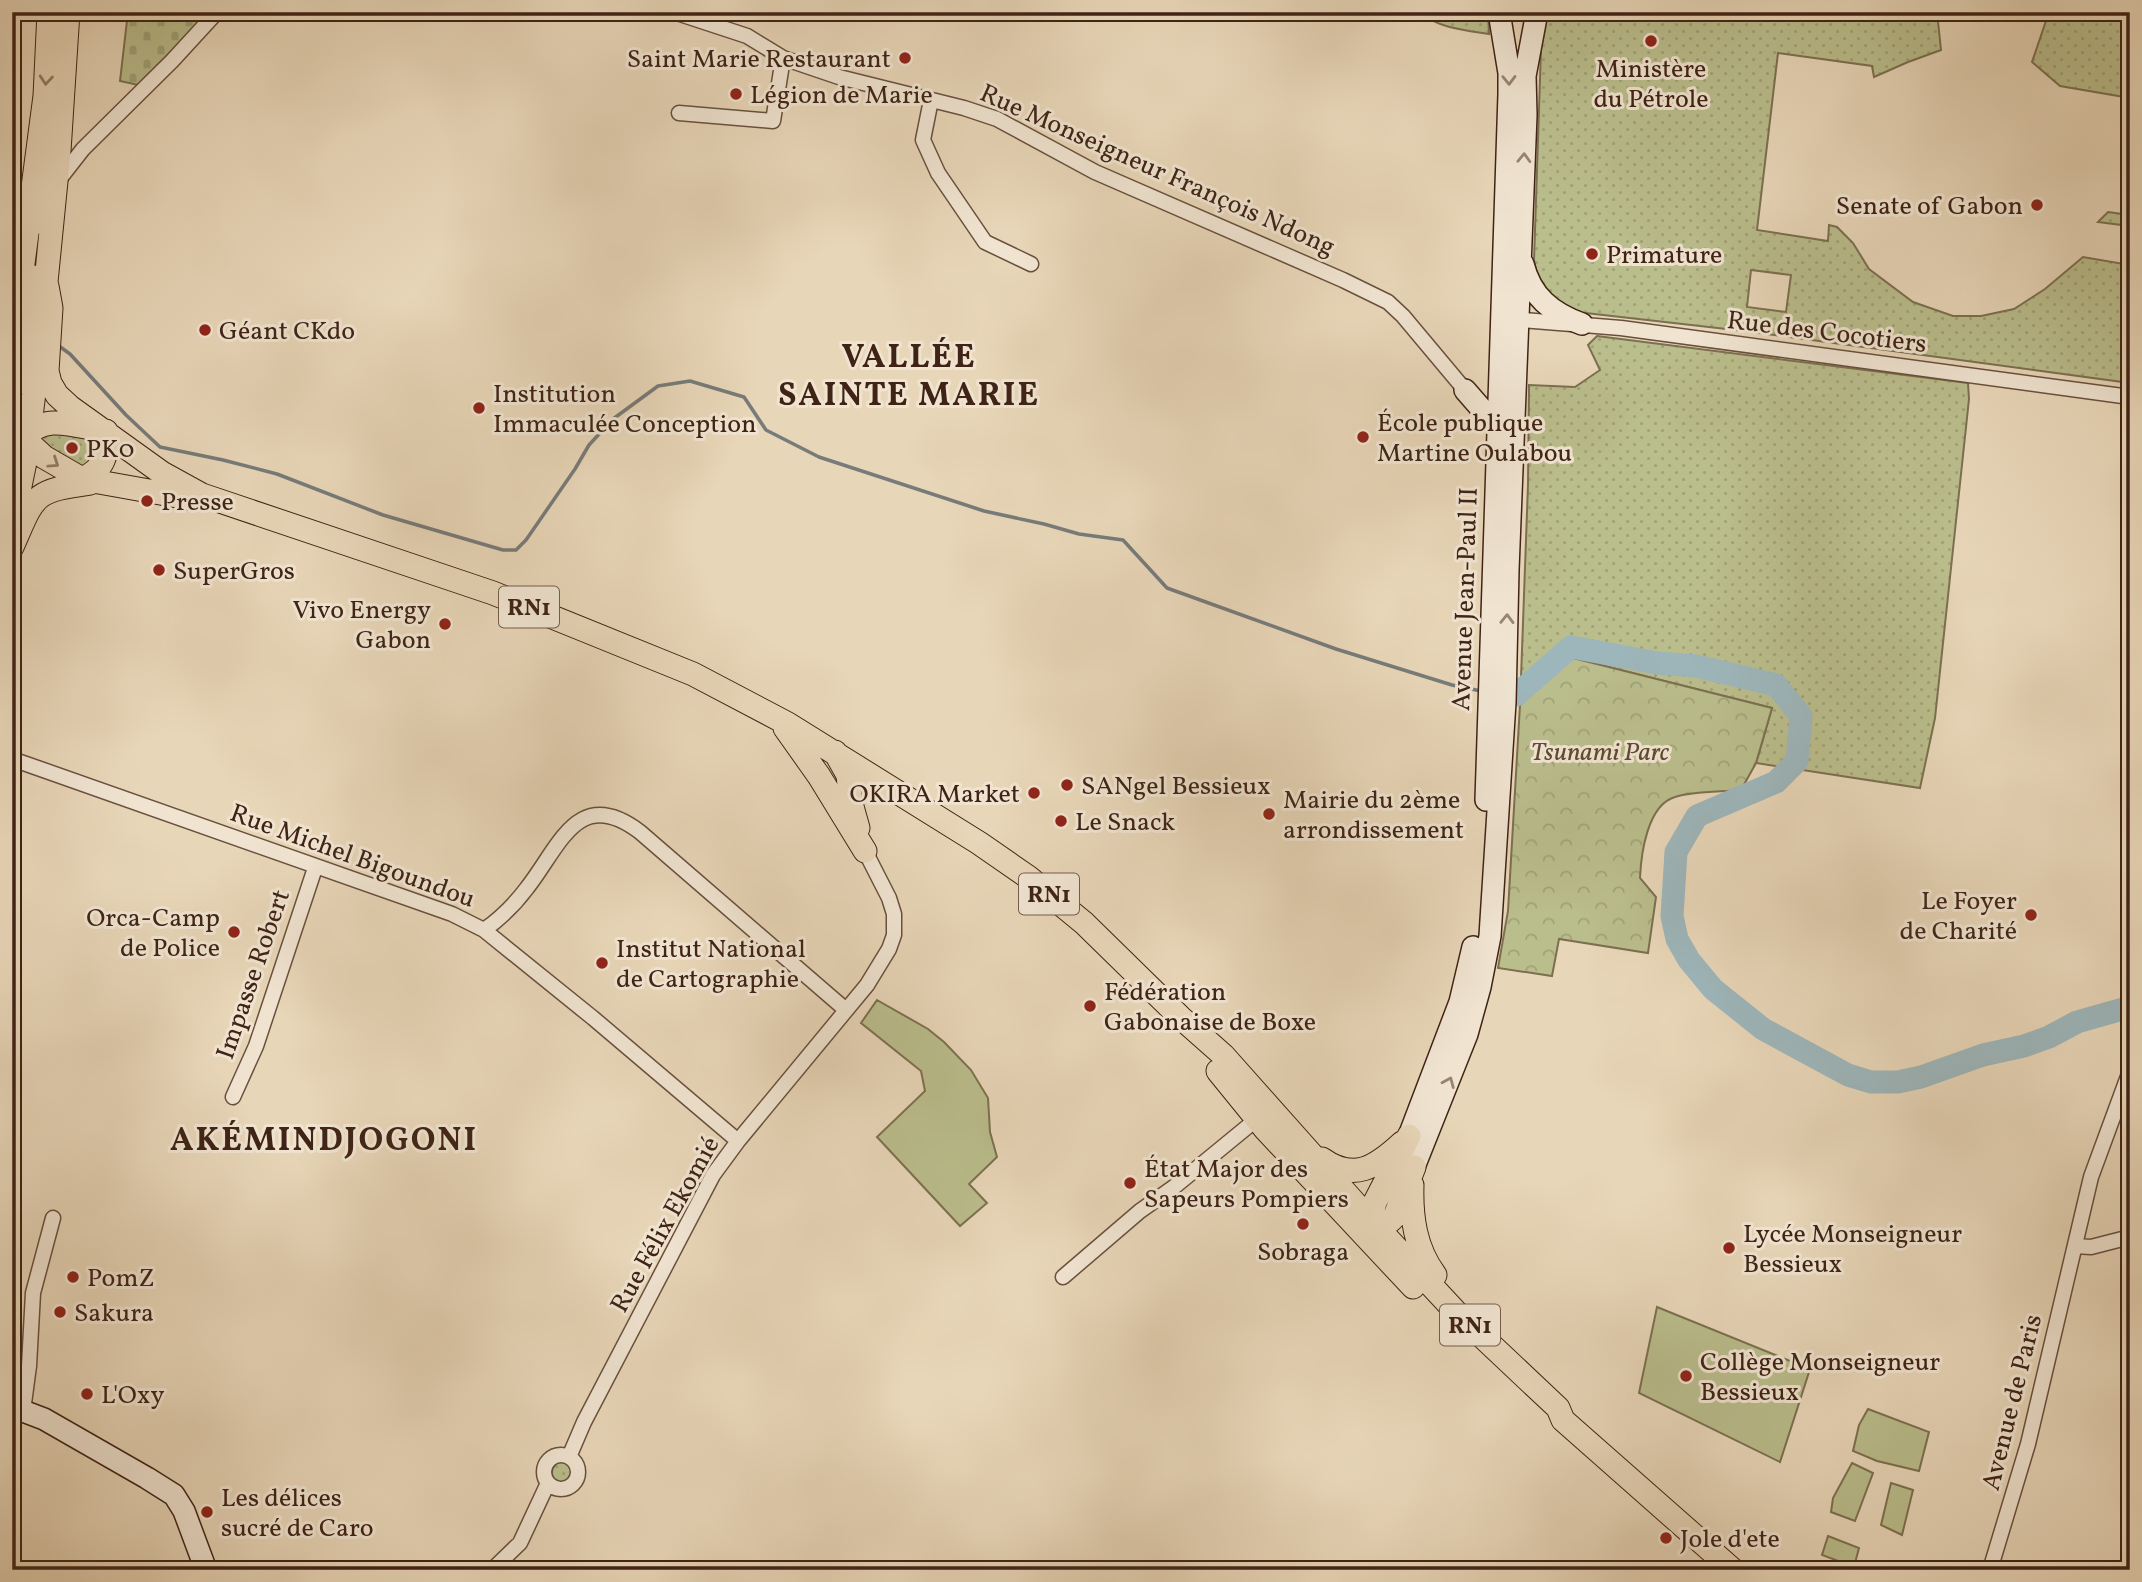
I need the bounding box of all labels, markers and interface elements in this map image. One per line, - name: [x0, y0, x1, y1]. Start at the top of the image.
- marker: Ministère du Pétrole: [1643, 33, 1659, 49]
- place label: Saint Marie Restaurant: [627, 42, 891, 78]
- marker: Saint Marie Restaurant: [897, 50, 913, 66]
- place label: Ministère du Pétrole: [1593, 52, 1709, 118]
- one-way arrow: [39, 75, 54, 86]
- one-way arrow: [1501, 75, 1517, 85]
- street label: Rue Monseigneur François Ndong: [974, 76, 1341, 266]
- place label: Légion de Marie: [750, 78, 933, 114]
- marker: Légion de Marie: [728, 86, 744, 102]
- one-way arrow: [1516, 152, 1531, 163]
- place label: Senate of Gabon: [1836, 189, 2023, 225]
- marker: Senate of Gabon: [2029, 197, 2045, 213]
- place label: Primature: [1606, 238, 1722, 274]
- marker: Primature: [1584, 246, 1600, 262]
- street label: Rue des Cocotiers: [1725, 303, 1929, 363]
- place label: Géant CKdo: [219, 314, 355, 350]
- marker: Géant CKdo: [197, 322, 213, 338]
- district label: VALLÉE SAINTE MARIE: [778, 336, 1040, 420]
- place label: Institution Immaculée Conception: [493, 377, 757, 443]
- marker: Institution Immaculée Conception: [471, 400, 487, 416]
- place label: École publique Martine Oulabou: [1377, 406, 1572, 472]
- marker: École publique Martine Oulabou: [1355, 429, 1371, 445]
- place label: PK0: [86, 432, 134, 468]
- marker: PK0: [64, 440, 80, 456]
- one-way arrow: [46, 455, 59, 468]
- place label: Presse: [161, 485, 234, 521]
- street label: Avenue Jean-Paul II: [1444, 487, 1488, 712]
- marker: Presse: [139, 493, 155, 509]
- place label: SuperGros: [173, 554, 295, 590]
- marker: SuperGros: [151, 562, 167, 578]
- road number: RN1: [499, 586, 559, 628]
- place label: Vivo Energy Gabon: [292, 593, 431, 659]
- one-way arrow: [1499, 613, 1515, 624]
- marker: Vivo Energy Gabon: [437, 616, 453, 632]
- park label: Tsunami Parc: [1531, 735, 1670, 771]
- place label: SANgel Bessieux: [1081, 769, 1271, 805]
- place label: OKIRA Market: [850, 777, 1020, 813]
- marker: SANgel Bessieux: [1059, 777, 1075, 793]
- place label: Mairie du 2ème arrondissement: [1283, 783, 1464, 849]
- marker: OKIRA Market: [1026, 785, 1042, 801]
- street label: Rue Michel Bigoundou: [225, 796, 480, 918]
- place label: Le Snack: [1075, 805, 1175, 841]
- marker: Mairie du 2ème arrondissement: [1261, 806, 1277, 822]
- marker: Le Snack: [1053, 813, 1069, 829]
- road number: RN1: [1019, 874, 1079, 914]
- place label: Le Foyer de Charité: [1899, 884, 2017, 950]
- street label: Impasse Robert: [208, 885, 300, 1064]
- place label: Orca-Camp de Police: [86, 901, 220, 967]
- marker: Le Foyer de Charité: [2023, 907, 2039, 923]
- marker: Orca-Camp de Police: [226, 924, 242, 940]
- place label: Institut National de Cartographie: [616, 932, 806, 998]
- marker: Institut National de Cartographie: [594, 955, 610, 971]
- place label: Fédération Gabonaise de Boxe: [1104, 975, 1316, 1041]
- marker: Fédération Gabonaise de Boxe: [1082, 998, 1098, 1014]
- one-way arrow: [1441, 1077, 1455, 1089]
- district label: AKÉMINDJOGONI: [170, 1119, 478, 1165]
- street label: Rue Félix Ekomié: [602, 1130, 729, 1320]
- place label: État Major des Sapeurs Pompiers: [1144, 1152, 1349, 1218]
- marker: État Major des Sapeurs Pompiers: [1122, 1175, 1138, 1191]
- marker: Sobraga: [1295, 1216, 1311, 1232]
- place label: Lycée Monseigneur Bessieux: [1743, 1217, 1962, 1283]
- place label: Sobraga: [1257, 1235, 1349, 1271]
- marker: Lycée Monseigneur Bessieux: [1721, 1240, 1737, 1256]
- place label: PomZ: [87, 1261, 155, 1297]
- marker: PomZ: [65, 1269, 81, 1285]
- place label: Sakura: [74, 1296, 154, 1332]
- marker: Sakura: [52, 1304, 68, 1320]
- road number: RN1: [1440, 1304, 1500, 1345]
- street label: Avenue de Paris: [1974, 1311, 2052, 1494]
- place label: Collège Monseigneur Bessieux: [1700, 1345, 1940, 1411]
- marker: Collège Monseigneur Bessieux: [1678, 1368, 1694, 1384]
- place label: L'Oxy: [101, 1378, 164, 1414]
- marker: L'Oxy: [79, 1386, 95, 1402]
- place label: Les délices sucré de Caro: [221, 1481, 374, 1547]
- marker: Les délices sucré de Caro: [199, 1504, 215, 1520]
- place label: Jole d'ete: [1680, 1522, 1780, 1558]
- marker: Jole d'ete: [1658, 1530, 1674, 1546]

